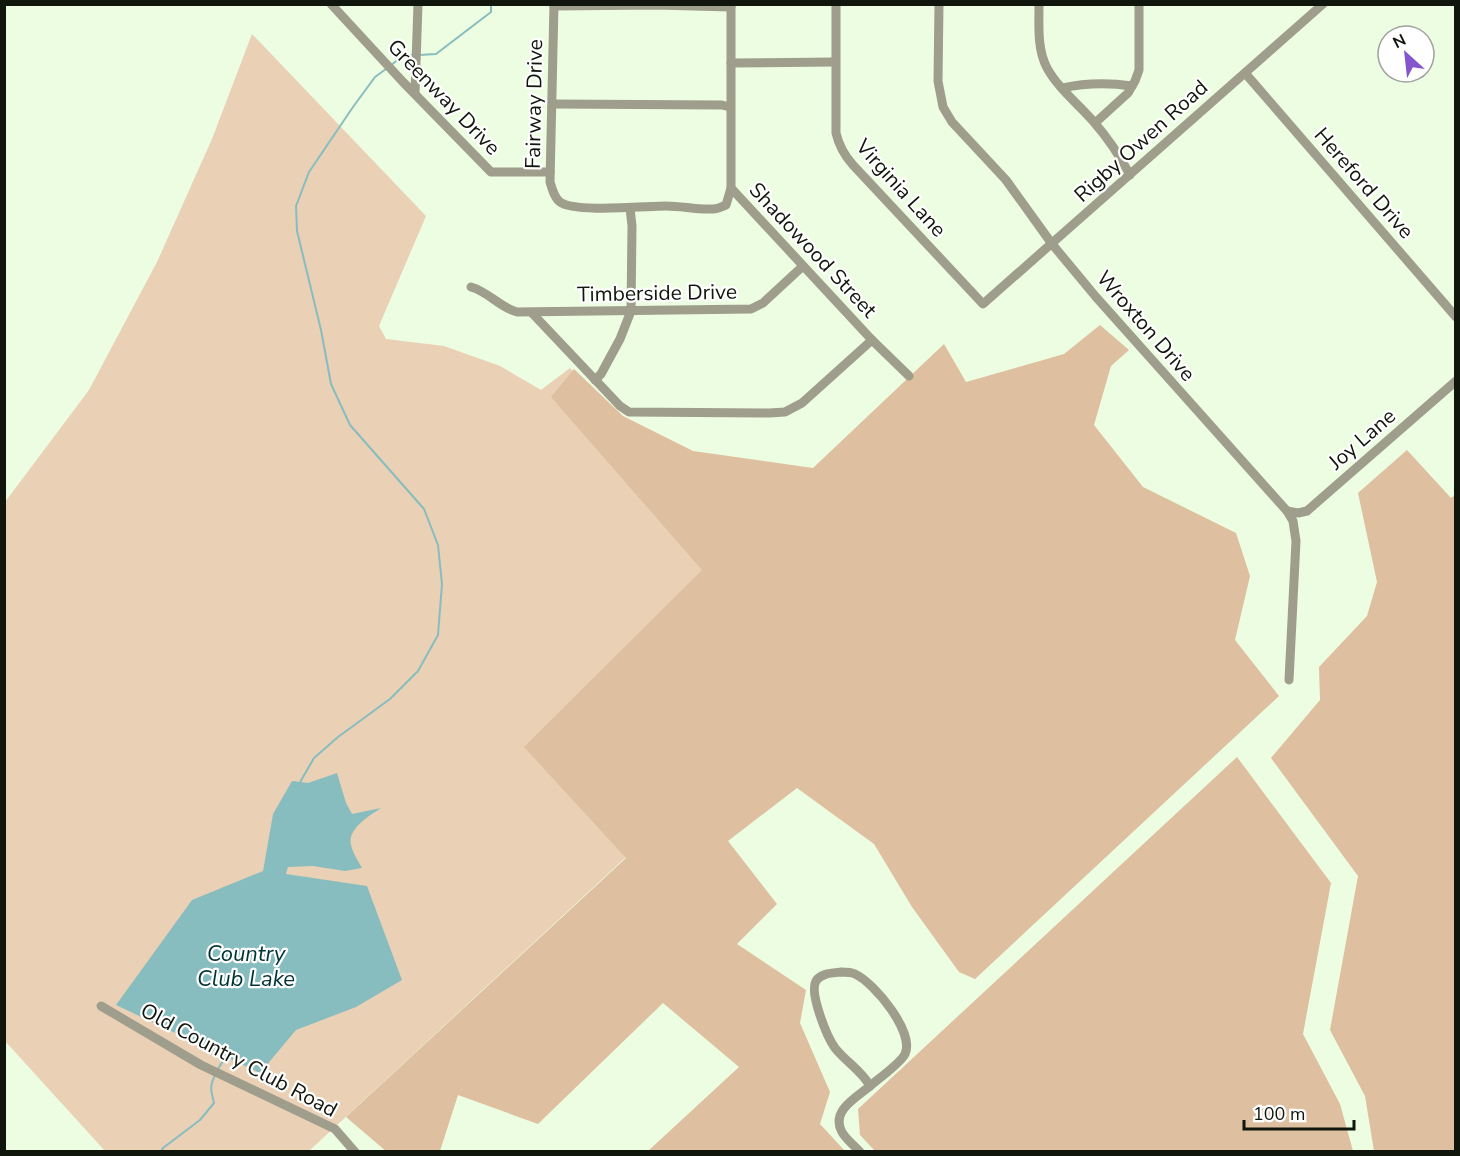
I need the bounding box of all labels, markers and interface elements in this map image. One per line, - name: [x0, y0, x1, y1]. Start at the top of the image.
- north arrow: [1376, 24, 1436, 84]
- text: N: [1389, 29, 1410, 54]
- street label: Greenway Drive: [381, 33, 507, 161]
- street label: Fairway Drive: [519, 39, 549, 169]
- street label: Rigby Owen Road: [1068, 74, 1214, 208]
- street label: Hereford Drive: [1308, 121, 1420, 245]
- street label: Virginia Lane: [849, 132, 953, 243]
- street label: Shadowood Street: [743, 176, 884, 324]
- street label: Wroxton Drive: [1090, 265, 1202, 387]
- street label: Timberside Drive: [577, 278, 737, 308]
- street label: Joy Lane: [1322, 402, 1401, 477]
- water label: Country Club Lake: [197, 939, 295, 994]
- street label: Old Country Club Road: [136, 996, 342, 1124]
- scale bar: [1244, 1093, 1354, 1131]
- text: 100 m: [1253, 1102, 1305, 1126]

